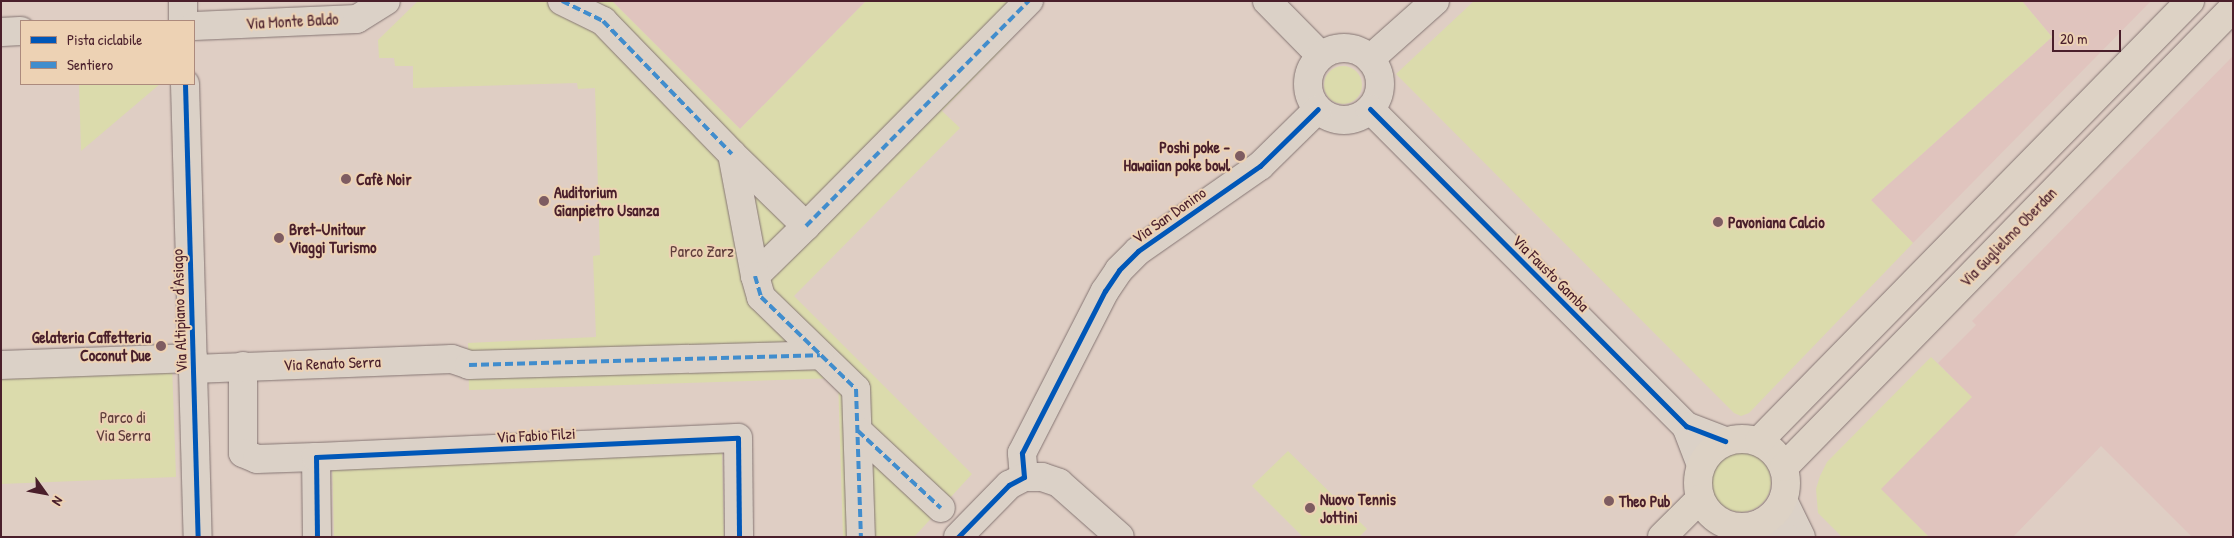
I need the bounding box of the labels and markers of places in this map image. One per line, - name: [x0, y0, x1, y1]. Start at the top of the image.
- place label: Poshi poke - Hawaiian poke bowl: [1124, 137, 1230, 175]
- marker: Poshi poke - Hawaiian poke bowl: [1234, 150, 1246, 162]
- place label: Cafè Noir: [356, 169, 412, 189]
- marker: Cafè Noir: [340, 173, 352, 185]
- place label: Auditorium Gianpietro Usanza: [554, 182, 659, 220]
- marker: Auditorium Gianpietro Usanza: [538, 195, 550, 207]
- place label: Pavoniana Calcio: [1728, 212, 1825, 232]
- marker: Pavoniana Calcio: [1712, 216, 1724, 228]
- place label: Bret-Unitour Viaggi Turismo: [289, 219, 376, 257]
- marker: Bret-Unitour Viaggi Turismo: [273, 232, 285, 244]
- place label: Gelateria Caffetteria Coconut Due: [32, 327, 151, 365]
- marker: Gelateria Caffetteria Coconut Due: [155, 340, 167, 352]
- place label: Nuovo Tennis Jottini: [1320, 489, 1396, 527]
- place label: Theo Pub: [1619, 491, 1670, 511]
- marker: Theo Pub: [1603, 495, 1615, 507]
- marker: Nuovo Tennis Jottini: [1304, 502, 1316, 514]

